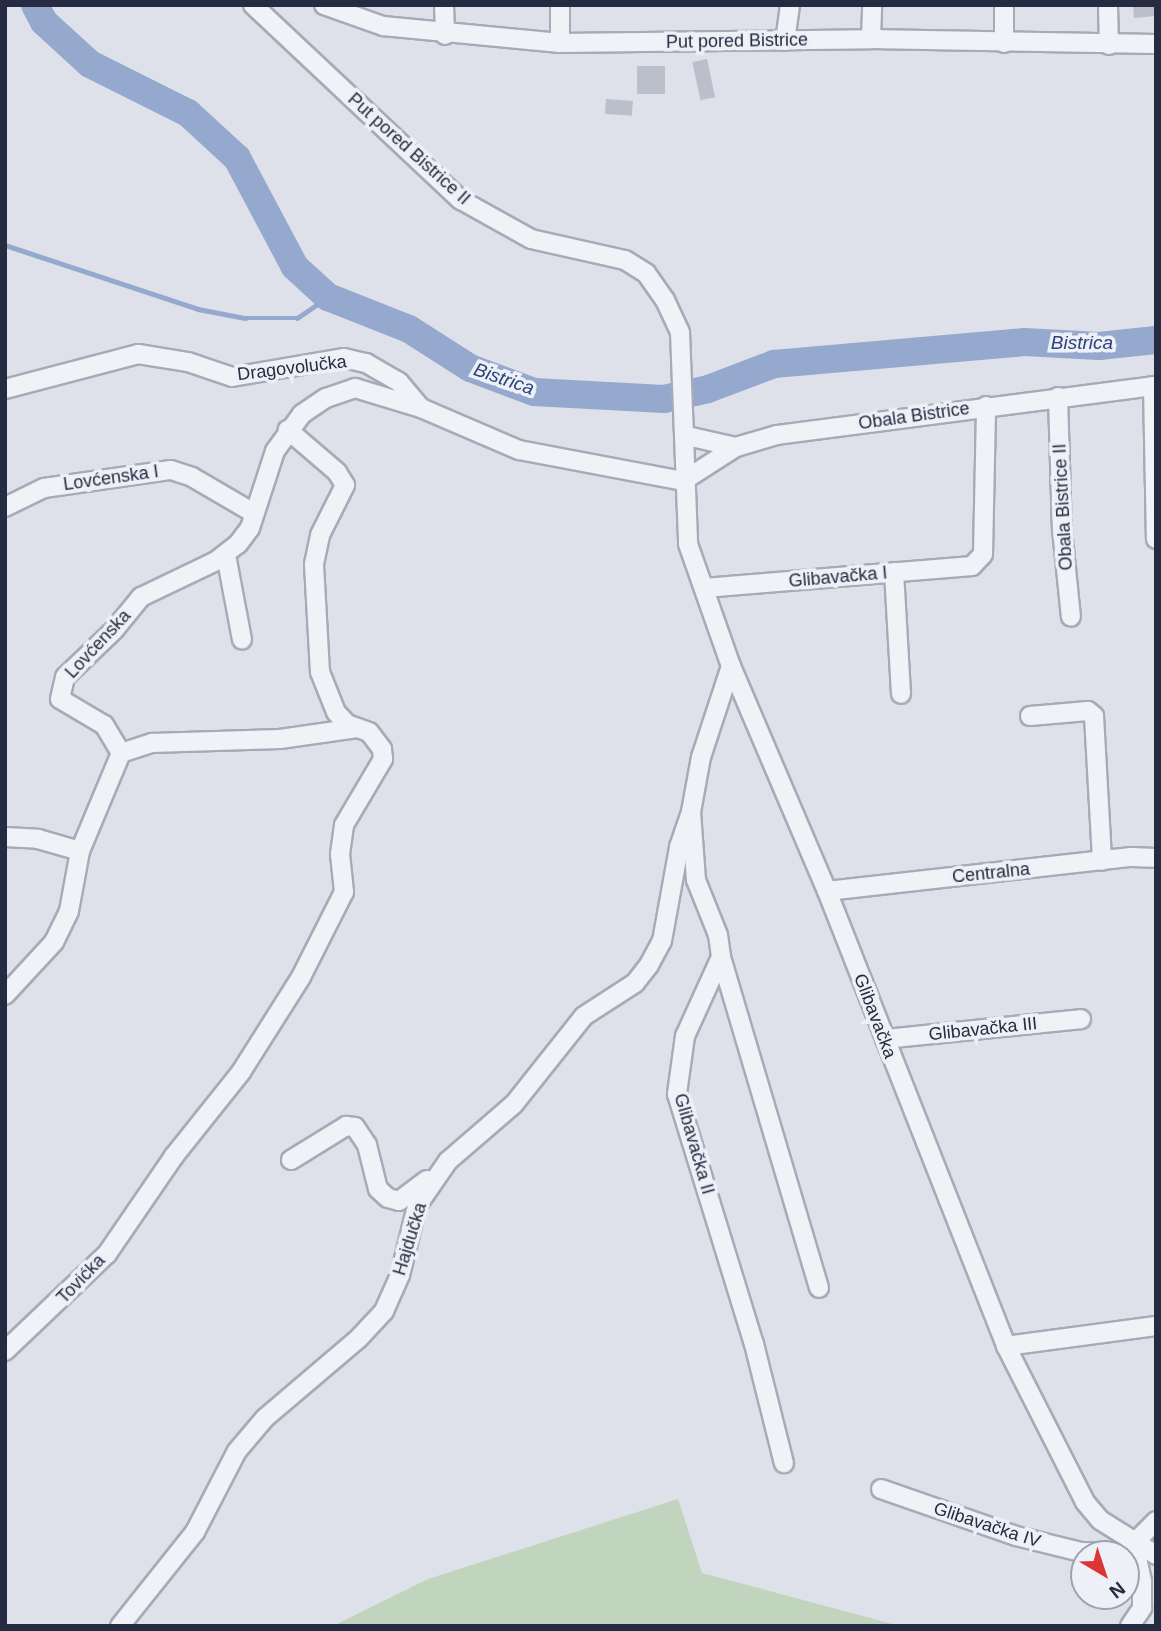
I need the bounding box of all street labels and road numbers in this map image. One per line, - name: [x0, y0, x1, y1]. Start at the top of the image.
- street label: Put pored Bistrice: [666, 29, 808, 53]
- street label: Put pored Bistrice II: [343, 88, 475, 210]
- street label: Dragovolučka: [236, 351, 348, 385]
- street label: Obala Bistrice: [857, 398, 971, 434]
- street label: Obala Bistrice II: [1049, 443, 1077, 571]
- street label: Lovćenska I: [62, 461, 160, 495]
- street label: Glibavačka I: [788, 562, 888, 592]
- street label: Lovćenska: [61, 605, 135, 683]
- street label: Centralna: [951, 858, 1031, 888]
- street label: Glibavačka: [849, 971, 901, 1061]
- street label: Glibavačka III: [928, 1013, 1038, 1045]
- street label: Glibavačka II: [669, 1091, 719, 1197]
- street label: Hajdučka: [389, 1200, 431, 1278]
- street label: Tovićka: [52, 1250, 110, 1308]
- street label: Glibavačka IV: [931, 1498, 1043, 1552]

